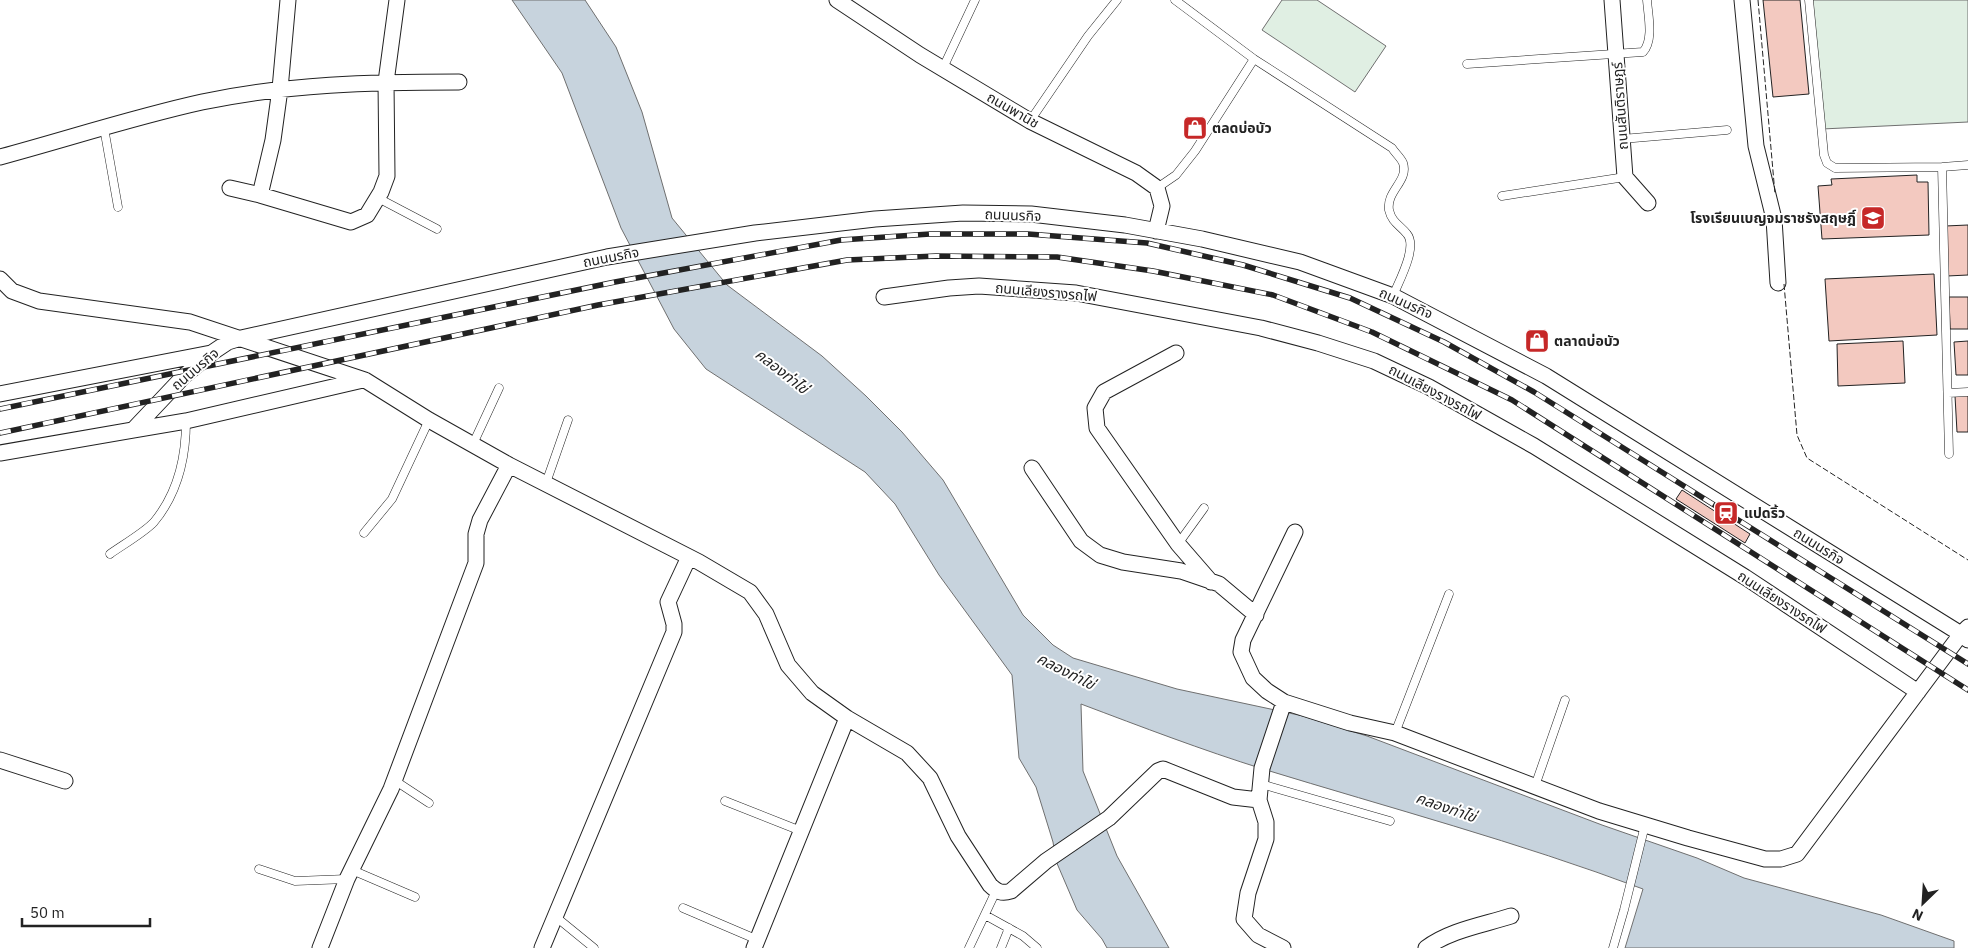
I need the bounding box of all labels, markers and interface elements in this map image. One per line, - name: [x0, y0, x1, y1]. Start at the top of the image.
- street label: ถนนสันติราษฎร์: [1608, 61, 1632, 150]
- street label: ถนนพานิช: [984, 88, 1042, 132]
- shop icon: ตลดบ่อบัว: [1182, 115, 1208, 141]
- place label: ตลดบ่อบัว: [1212, 119, 1272, 137]
- street label: ถนนนรกิจ: [984, 205, 1042, 225]
- school or university icon: โรงเรียนเบญจมราชรังสฤษฎิ์: [1860, 205, 1886, 231]
- place label: โรงเรียนเบญจมราชรังสฤษฎิ์: [1690, 209, 1857, 227]
- street label: ถนนนรกิจ: [581, 243, 641, 271]
- street label: ถนนเลียงรางรถไฟ: [994, 279, 1098, 305]
- street label: ถนนนรกิจ: [1376, 283, 1436, 323]
- shop icon: ตลาดบ่อบัว: [1524, 328, 1550, 354]
- place label: ตลาดบ่อบัว: [1554, 332, 1620, 350]
- street label: ถนนนรกิจ: [167, 344, 223, 394]
- water label: คลองท่าไข่: [752, 344, 814, 399]
- street label: ถนนเลียงรางรถไฟ: [1386, 360, 1485, 424]
- station icon: แปดริ้ว: [1713, 500, 1739, 526]
- place label: แปดริ้ว: [1744, 504, 1785, 522]
- street label: ถนนนรกิจ: [1790, 523, 1848, 569]
- street label: ถนนเลียงรางรถไฟ: [1734, 567, 1830, 638]
- water label: คลองท่าไข่: [1034, 648, 1100, 695]
- water label: คลองท่าไข่: [1413, 788, 1481, 827]
- north arrow: [1898, 878, 1948, 928]
- scale bar: [22, 896, 150, 928]
- text: 50 m: [30, 903, 65, 922]
- text: N: [1909, 904, 1926, 925]

